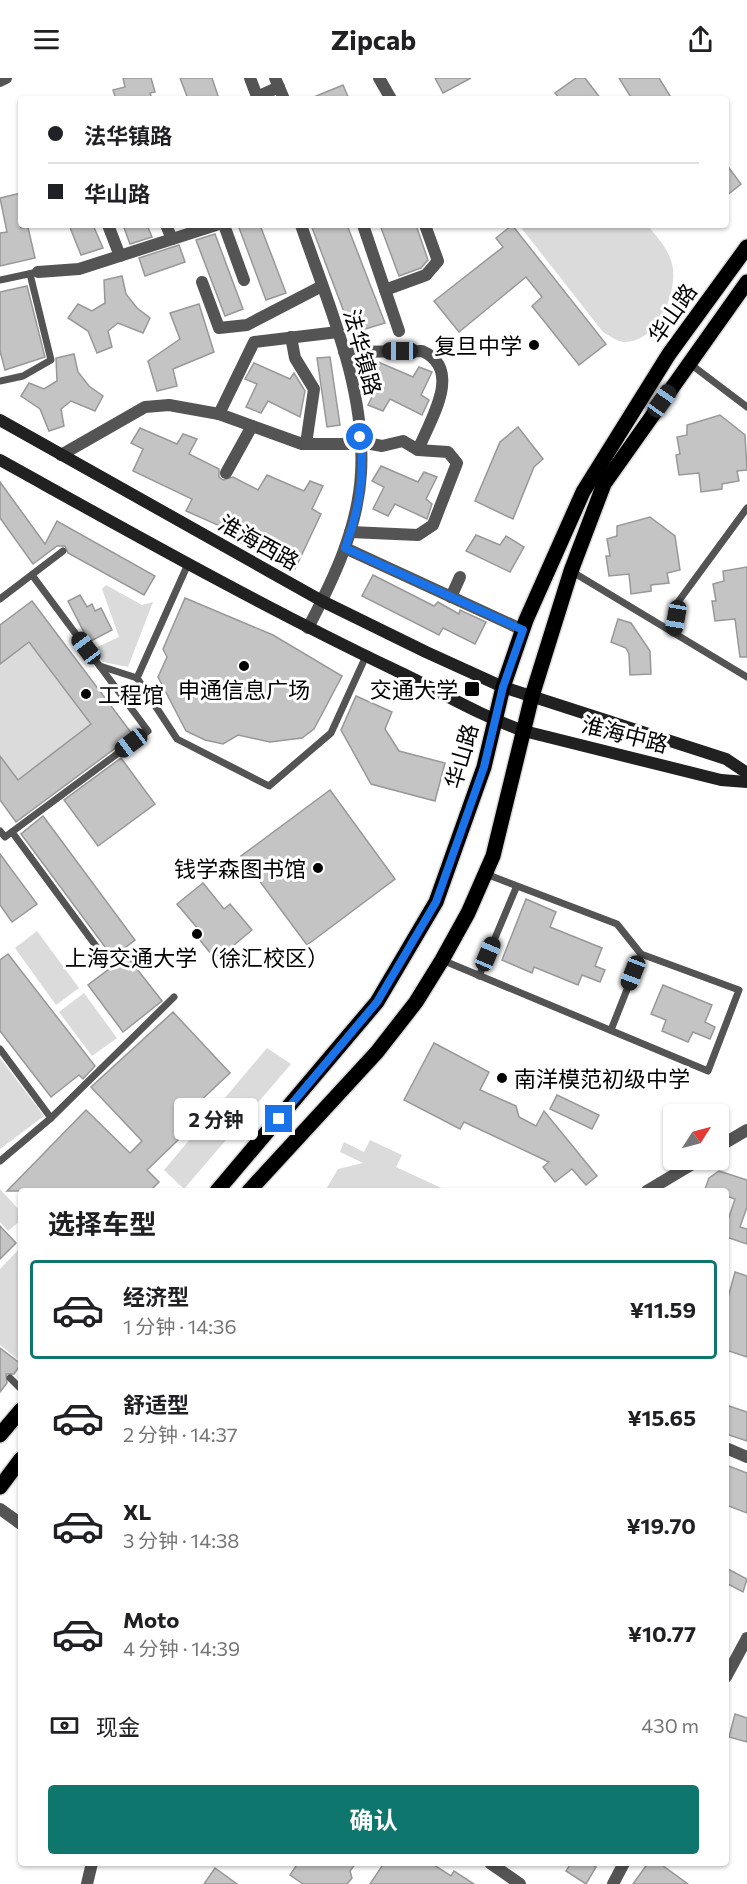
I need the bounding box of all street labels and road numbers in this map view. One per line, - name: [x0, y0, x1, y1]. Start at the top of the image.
- street label: 华山路: [642, 278, 702, 348]
- street label: 法华镇路: [339, 306, 387, 398]
- street label: 淮海西路: [214, 509, 304, 575]
- street label: 淮海中路: [579, 710, 671, 758]
- street label: 华山路: [439, 721, 483, 791]

